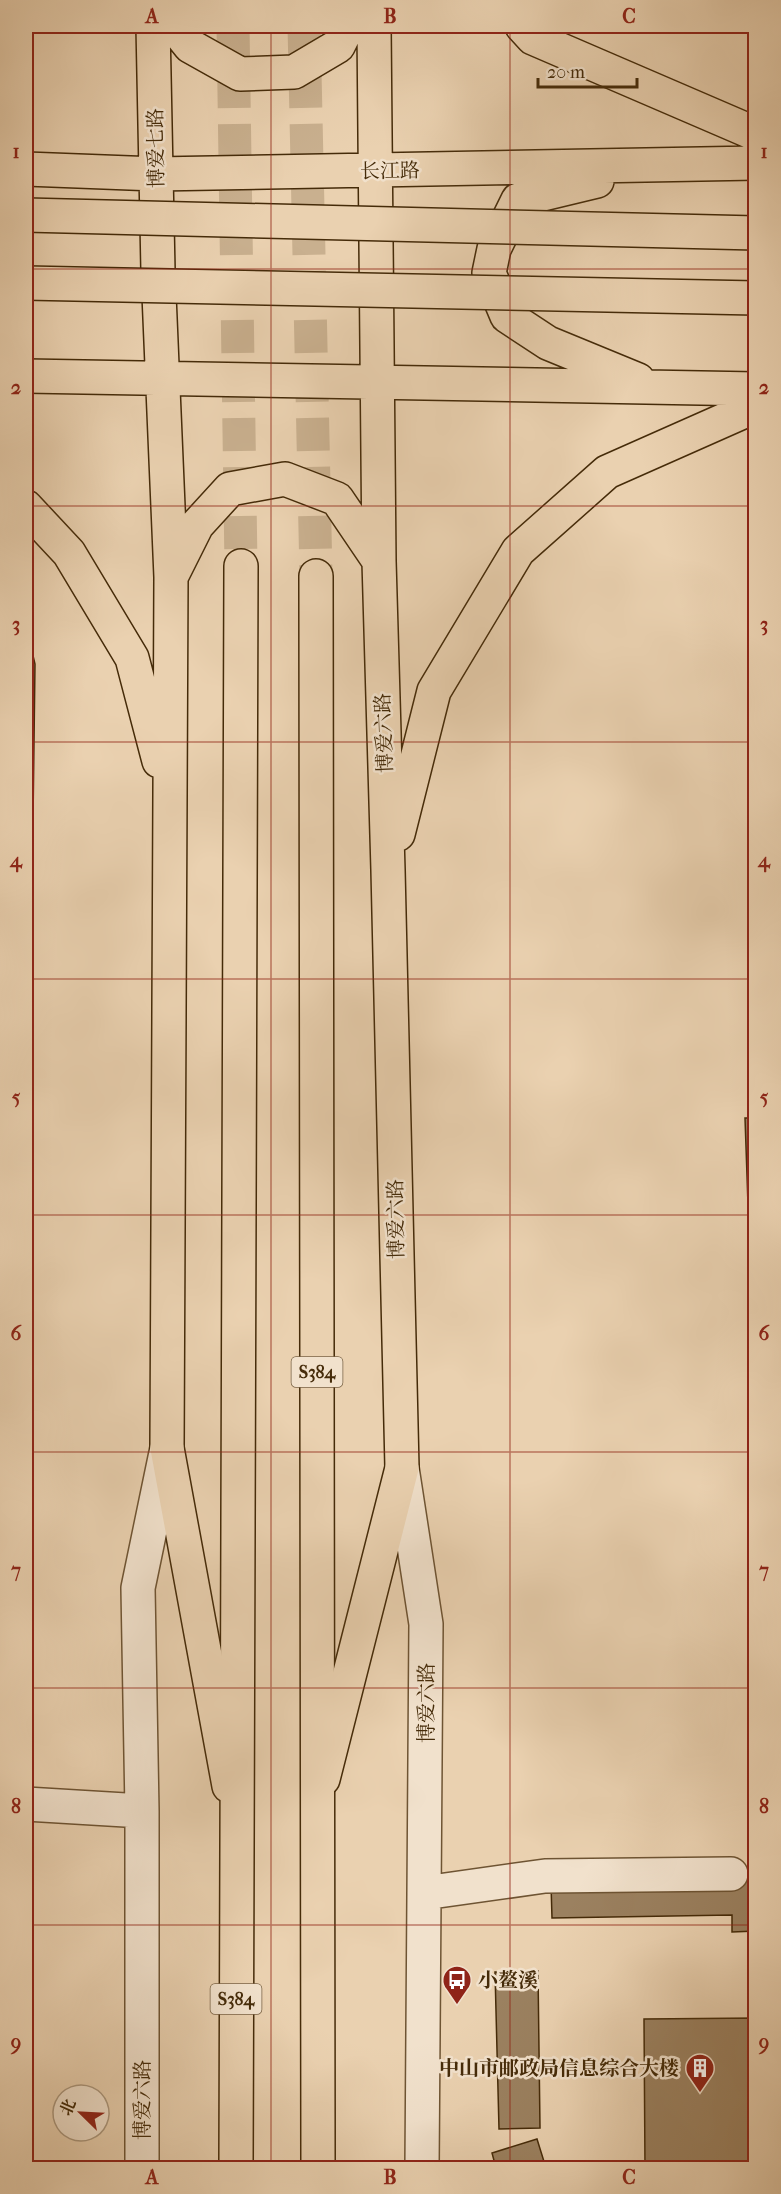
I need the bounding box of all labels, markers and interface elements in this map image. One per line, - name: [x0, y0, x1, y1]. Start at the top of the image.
- text: A: [144, 5, 160, 28]
- text: B: [383, 5, 397, 28]
- text: C: [622, 5, 636, 28]
- scale bar: [538, 51, 637, 89]
- text: 20 m: [547, 62, 585, 83]
- street label: 博爱七路: [144, 108, 168, 188]
- text: 1: [12, 140, 20, 163]
- text: 1: [760, 140, 768, 163]
- street label: 长江路: [360, 159, 420, 183]
- text: 2: [11, 376, 21, 399]
- text: 2: [759, 376, 769, 399]
- text: 3: [12, 613, 20, 636]
- text: 3: [760, 613, 768, 636]
- street label: 博爱六路: [371, 693, 397, 773]
- text: 4: [9, 849, 23, 873]
- text: 4: [757, 849, 771, 873]
- text: 5: [12, 1086, 21, 1109]
- text: 5: [760, 1086, 769, 1109]
- street label: 博爱六路: [384, 1179, 408, 1259]
- text: 6: [11, 1322, 23, 1345]
- text: 6: [759, 1322, 771, 1345]
- road number: S384: [292, 1357, 342, 1387]
- text: 7: [10, 1559, 21, 1582]
- text: 7: [758, 1559, 769, 1582]
- street label: 博爱六路: [415, 1663, 438, 1743]
- text: 8: [11, 1795, 21, 1818]
- text: 8: [759, 1795, 769, 1818]
- bus stop icon: 小鳌溪: [441, 1964, 473, 2006]
- place label: 小鳌溪: [478, 1969, 538, 1992]
- road number: S384: [210, 1984, 262, 2014]
- text: 9: [10, 2032, 21, 2055]
- text: 9: [758, 2032, 769, 2055]
- building icon: 中山市邮政局信息综合大楼: [684, 2052, 716, 2094]
- place label: 中山市邮政局信息综合大楼: [439, 2057, 679, 2080]
- street label: 博爱六路: [131, 2060, 154, 2140]
- north arrow: [51, 2083, 111, 2143]
- text: 北: [56, 2096, 80, 2118]
- text: A: [144, 2166, 160, 2189]
- text: B: [383, 2166, 397, 2189]
- text: C: [622, 2166, 636, 2189]

